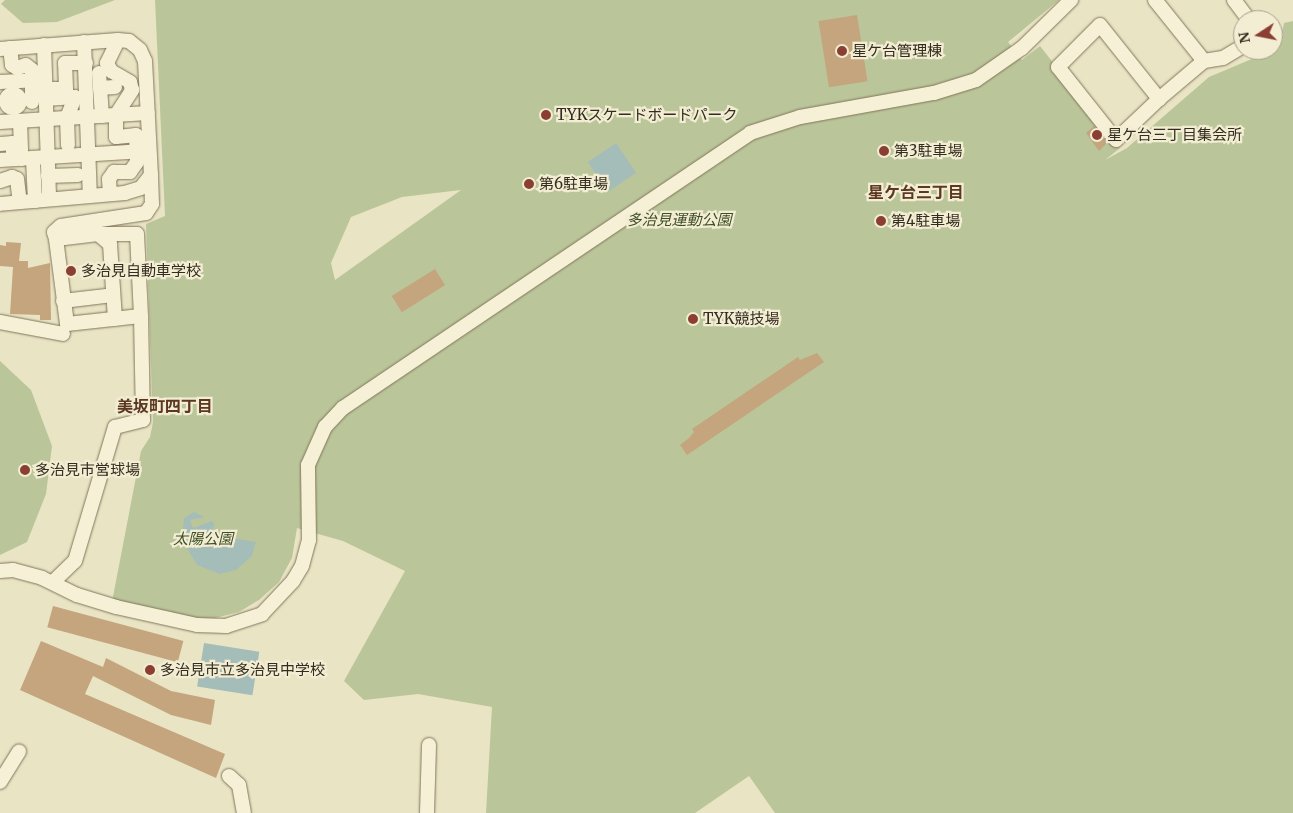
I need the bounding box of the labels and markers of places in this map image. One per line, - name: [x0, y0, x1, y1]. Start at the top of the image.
- place label: 星ケ台管理棟: [852, 42, 942, 60]
- marker: 星ケ台管理棟: [836, 45, 848, 57]
- place label: TYKスケードボードパーク: [556, 106, 737, 124]
- marker: TYKスケードボードパーク: [540, 109, 552, 121]
- place label: 星ケ台三丁目集会所: [1107, 126, 1242, 144]
- marker: 星ケ台三丁目集会所: [1091, 129, 1103, 141]
- place label: 第3駐車場: [894, 142, 963, 160]
- marker: 第3駐車場: [878, 145, 890, 157]
- place label: 第6駐車場: [539, 175, 608, 193]
- marker: 第6駐車場: [523, 178, 535, 190]
- place label: 第4駐車場: [891, 212, 960, 230]
- marker: 第4駐車場: [875, 215, 887, 227]
- place label: 多治見自動車学校: [81, 262, 201, 280]
- marker: 多治見自動車学校: [65, 265, 77, 277]
- place label: TYK競技場: [703, 310, 779, 328]
- marker: TYK競技場: [687, 313, 699, 325]
- place label: 多治見市営球場: [35, 461, 140, 479]
- marker: 多治見市営球場: [19, 464, 31, 476]
- place label: 多治見市立多治見中学校: [160, 661, 325, 679]
- marker: 多治見市立多治見中学校: [144, 664, 156, 676]

